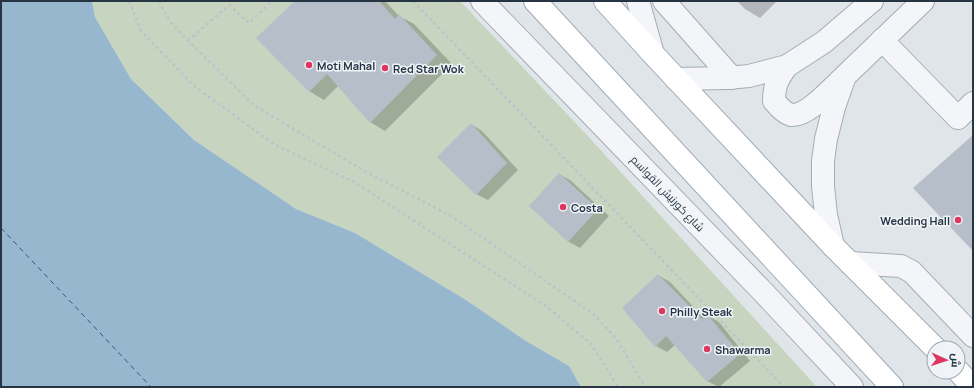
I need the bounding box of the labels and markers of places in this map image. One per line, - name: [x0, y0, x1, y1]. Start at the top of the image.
- place label: Moti Mahal: [317, 58, 375, 73]
- marker: Moti Mahal: [304, 60, 314, 70]
- place label: Red Star Wok: [393, 61, 465, 76]
- marker: Red Star Wok: [380, 63, 390, 73]
- place label: Costa: [571, 200, 603, 215]
- marker: Costa: [558, 202, 568, 212]
- place label: Wedding Hall: [880, 213, 950, 228]
- marker: Wedding Hall: [953, 215, 963, 225]
- place label: Philly Steak: [670, 304, 733, 319]
- marker: Philly Steak: [657, 306, 667, 316]
- place label: Shawarma: [715, 342, 771, 357]
- marker: Shawarma: [702, 344, 712, 354]

